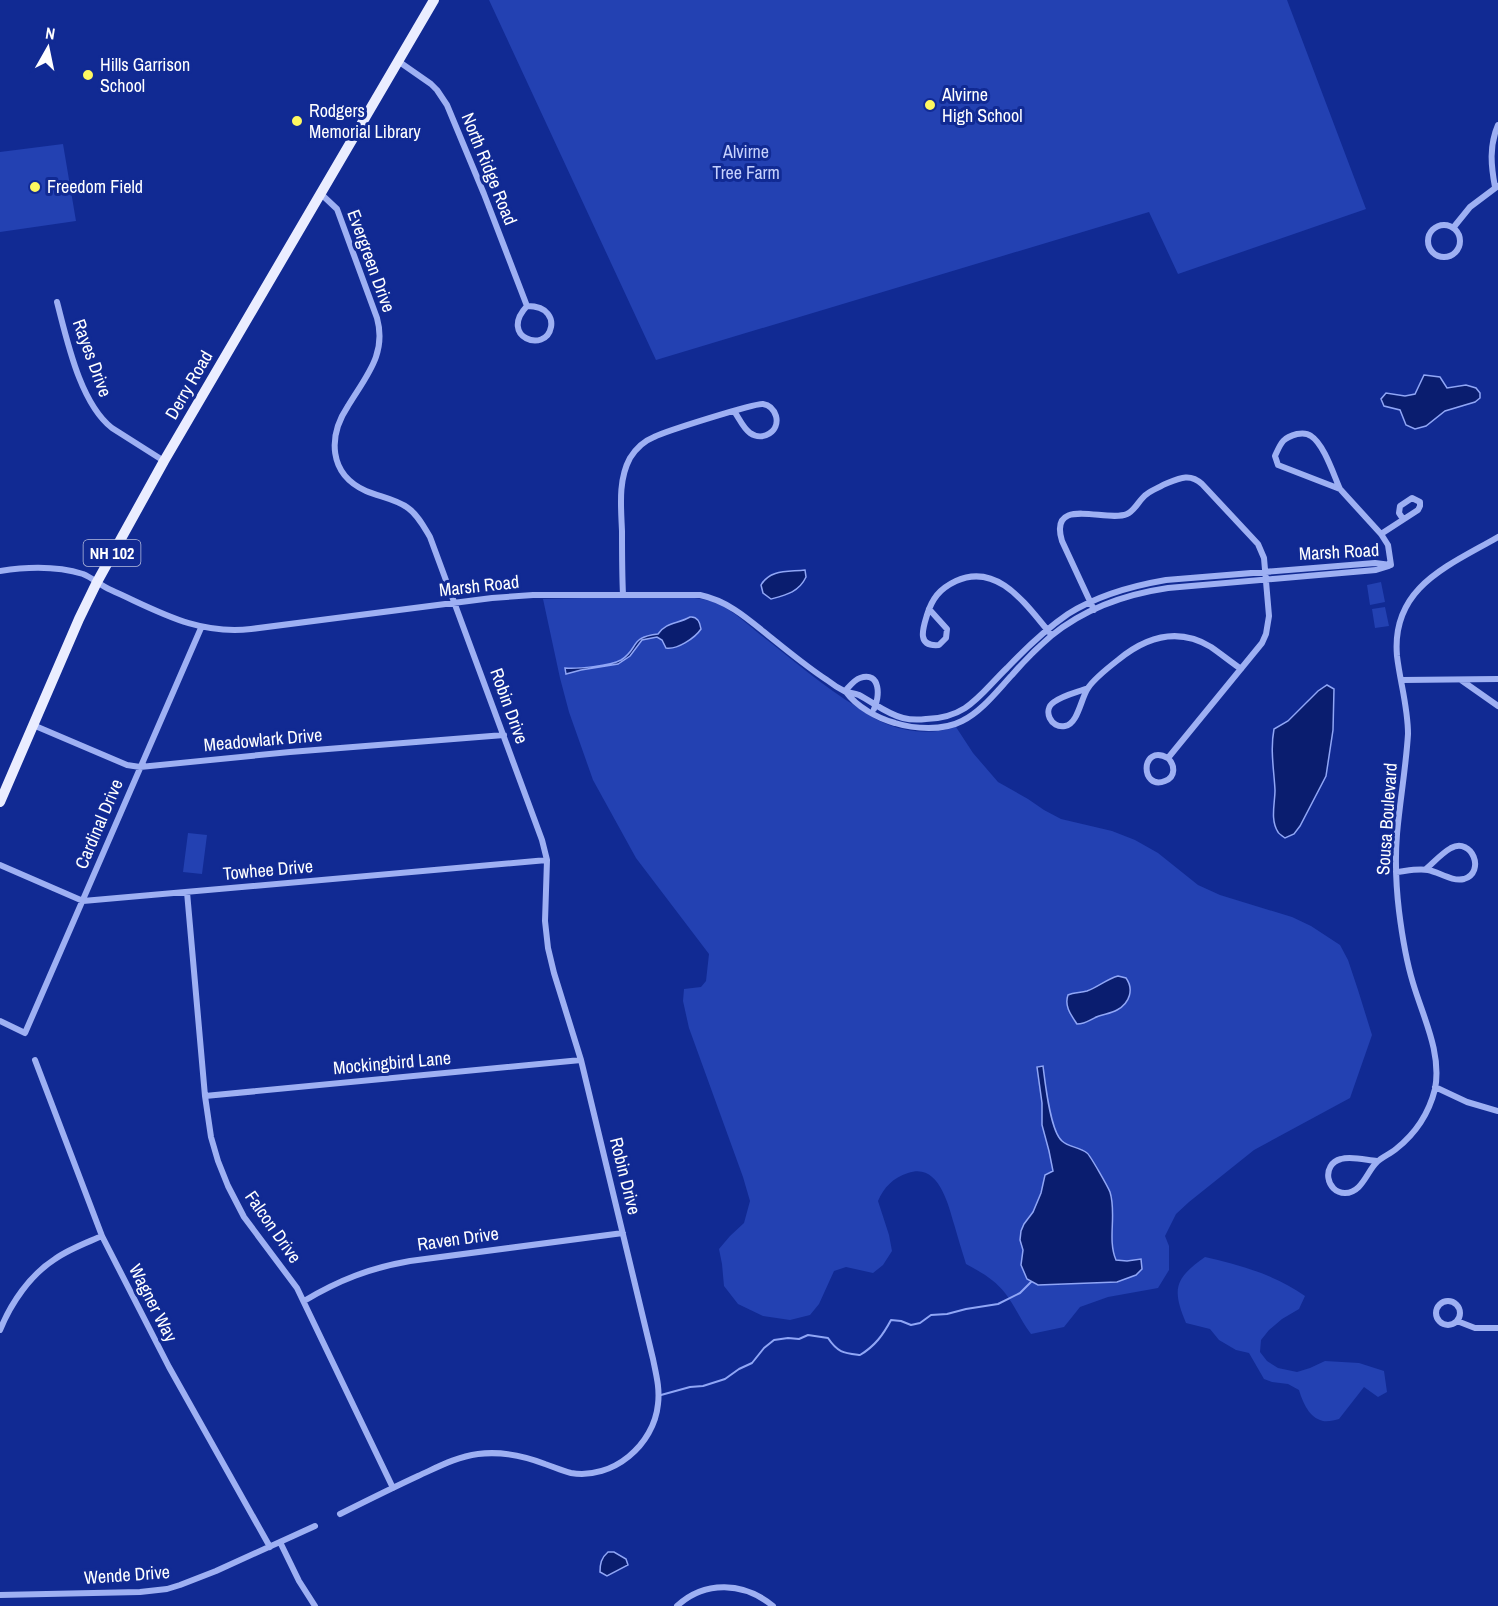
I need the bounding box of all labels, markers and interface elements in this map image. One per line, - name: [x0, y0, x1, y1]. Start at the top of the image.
- north arrow: [18, 18, 78, 78]
- text: N: [44, 22, 57, 45]
- place label: Hills Garrison School: [100, 52, 190, 98]
- marker: Hills Garrison School: [81, 68, 95, 82]
- place label: Alvirne High School: [941, 82, 1022, 128]
- place label: Rodgers Memorial Library: [309, 98, 421, 144]
- marker: Alvirne High School: [923, 98, 937, 112]
- street label: North Ridge Road: [456, 109, 523, 229]
- marker: Rodgers Memorial Library: [290, 114, 304, 128]
- park label: Alvirne Tree Farm: [712, 139, 780, 185]
- place label: Freedom Field: [47, 174, 143, 199]
- marker: Freedom Field: [28, 180, 42, 194]
- street label: Evergreen Drive: [341, 206, 402, 316]
- street label: Rayes Drive: [67, 315, 118, 400]
- street label: Derry Road: [159, 346, 218, 424]
- street label: Marsh Road: [1298, 537, 1380, 566]
- road number: NH 102: [84, 540, 140, 566]
- street label: Marsh Road: [438, 569, 520, 602]
- street label: Robin Drive: [484, 665, 535, 747]
- street label: Meadowlark Drive: [203, 722, 323, 757]
- street label: Sousa Boulevard: [1370, 762, 1403, 876]
- street label: Cardinal Drive: [68, 775, 129, 872]
- street label: Towhee Drive: [222, 853, 314, 886]
- street label: Mockingbird Lane: [332, 1045, 452, 1080]
- street label: Robin Drive: [604, 1135, 647, 1217]
- street label: Falcon Drive: [239, 1186, 307, 1268]
- street label: Raven Drive: [416, 1220, 500, 1257]
- street label: Wagner Way: [123, 1260, 184, 1347]
- street label: Wende Drive: [83, 1559, 171, 1590]

